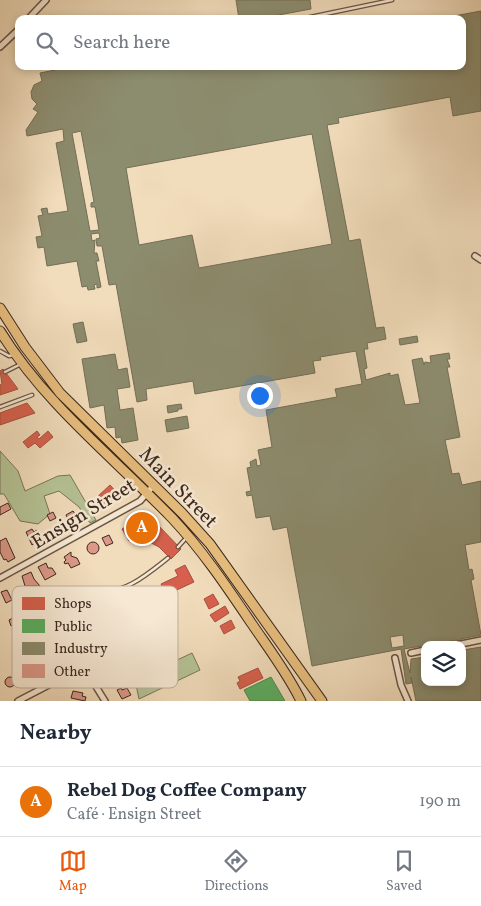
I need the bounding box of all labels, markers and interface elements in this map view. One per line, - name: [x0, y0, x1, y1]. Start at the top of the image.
- search box: [15, 15, 466, 70]
- icon: search: [33, 29, 61, 57]
- text: Search here: [73, 30, 170, 56]
- your location: [247, 383, 273, 409]
- street label: Main Street: [132, 442, 223, 535]
- street label: Ensign Street: [27, 473, 141, 557]
- pin: A: [126, 509, 158, 547]
- legend: [12, 586, 178, 688]
- text: Shops: [54, 595, 92, 614]
- text: Public: [54, 618, 92, 637]
- text: Industry: [54, 640, 108, 659]
- map controls: [421, 641, 466, 686]
- button: layers: [421, 641, 466, 686]
- text: Other: [54, 663, 90, 682]
- text: Nearby: [20, 719, 91, 748]
- text: Rebel Dog Coffee Company: [67, 778, 307, 804]
- text: A: [30, 791, 42, 813]
- text: 190 m: [419, 791, 461, 813]
- text: Café · Ensign Street: [67, 804, 202, 826]
- tab: Map: [59, 847, 87, 896]
- tab: Directions: [204, 847, 269, 896]
- tab: Saved: [386, 847, 422, 896]

